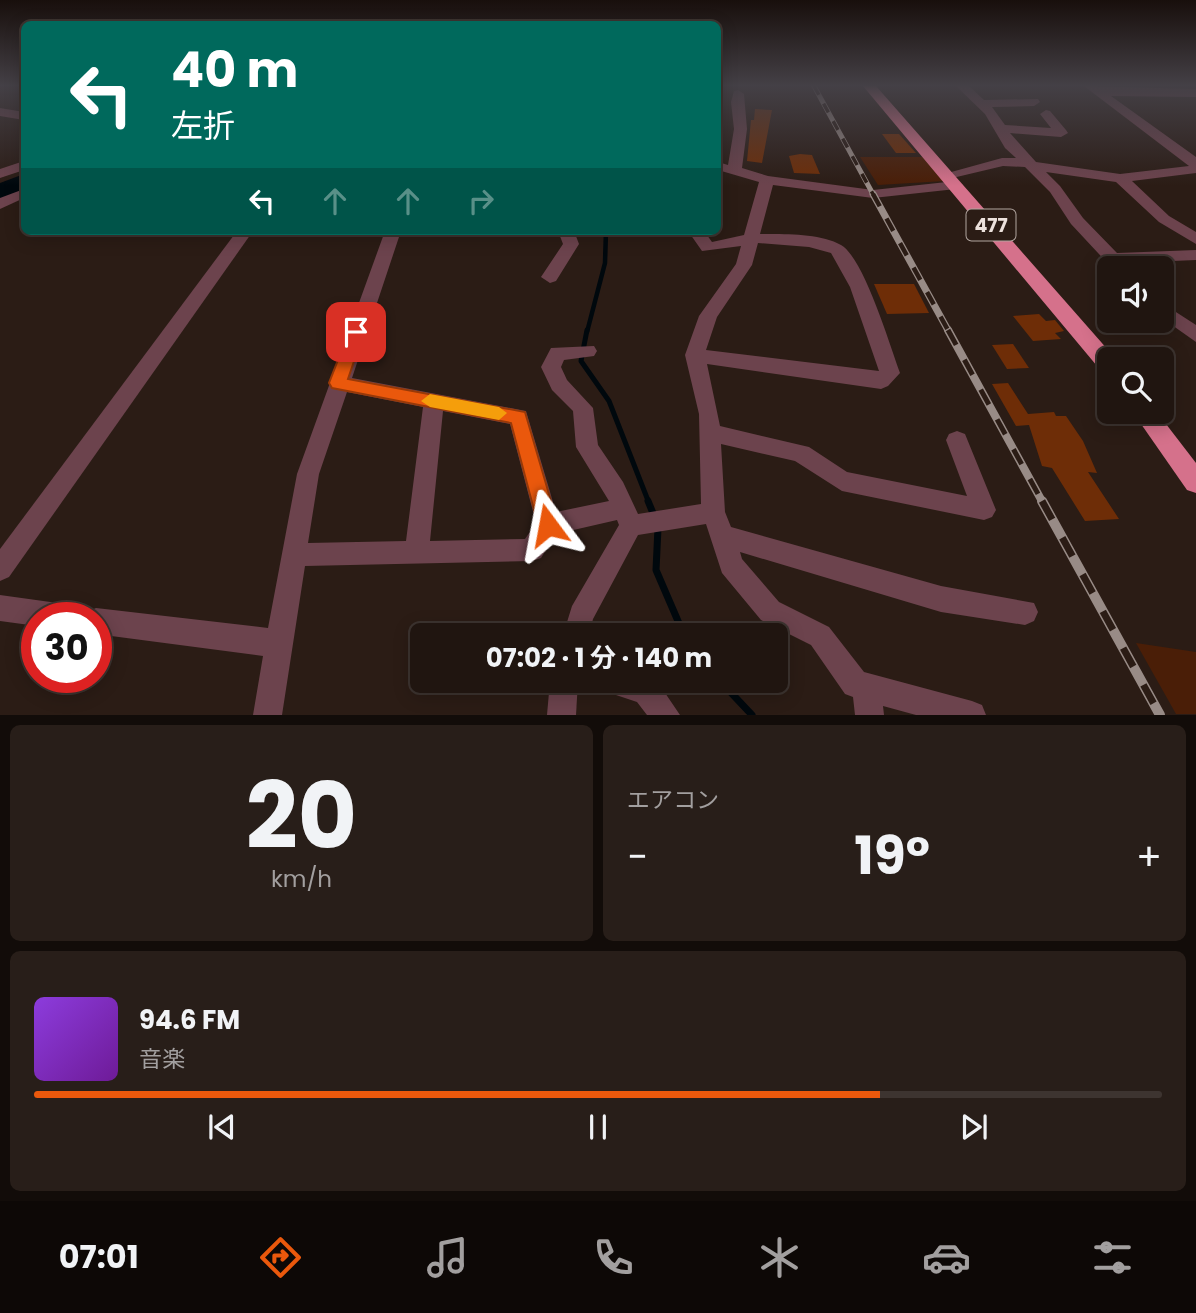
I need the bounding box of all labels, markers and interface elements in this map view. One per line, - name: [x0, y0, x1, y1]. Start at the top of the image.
- text: 40 m: [171, 36, 298, 104]
- icon: left: [56, 49, 147, 140]
- text: 左折: [171, 103, 235, 148]
- icon: left: [243, 182, 281, 220]
- icon: ahead: [316, 182, 354, 220]
- icon: ahead: [389, 182, 427, 220]
- icon: right: [462, 182, 500, 220]
- road number: 477: [967, 210, 1016, 241]
- map controls: [1097, 256, 1174, 424]
- button: sound: [1097, 256, 1174, 333]
- pin: [326, 302, 386, 362]
- icon: arrive: [337, 313, 375, 351]
- button: search: [1097, 347, 1174, 424]
- position arrow: [511, 488, 585, 562]
- speed limit sign: 30: [21, 602, 112, 693]
- text: 07:02 · 1 分 · 140 m: [486, 640, 712, 676]
- text: 20: [246, 752, 357, 880]
- text: エアコン: [627, 784, 719, 816]
- text: 19°: [854, 819, 930, 892]
- text: −: [627, 830, 648, 883]
- text: +: [1136, 830, 1162, 883]
- text: km/h: [271, 863, 332, 895]
- text: 94.6 FM: [139, 1002, 240, 1038]
- text: 音楽: [139, 1043, 185, 1075]
- icon: previous: [203, 1108, 241, 1146]
- icon: pause: [579, 1108, 617, 1146]
- icon: next: [955, 1108, 993, 1146]
- icon: directions: [256, 1233, 305, 1282]
- icon: music: [423, 1233, 472, 1282]
- icon: phone: [589, 1233, 638, 1282]
- icon: climate: [755, 1233, 804, 1282]
- icon: car: [922, 1233, 971, 1282]
- icon: filters: [1088, 1233, 1137, 1282]
- text: 07:01: [59, 1234, 139, 1279]

